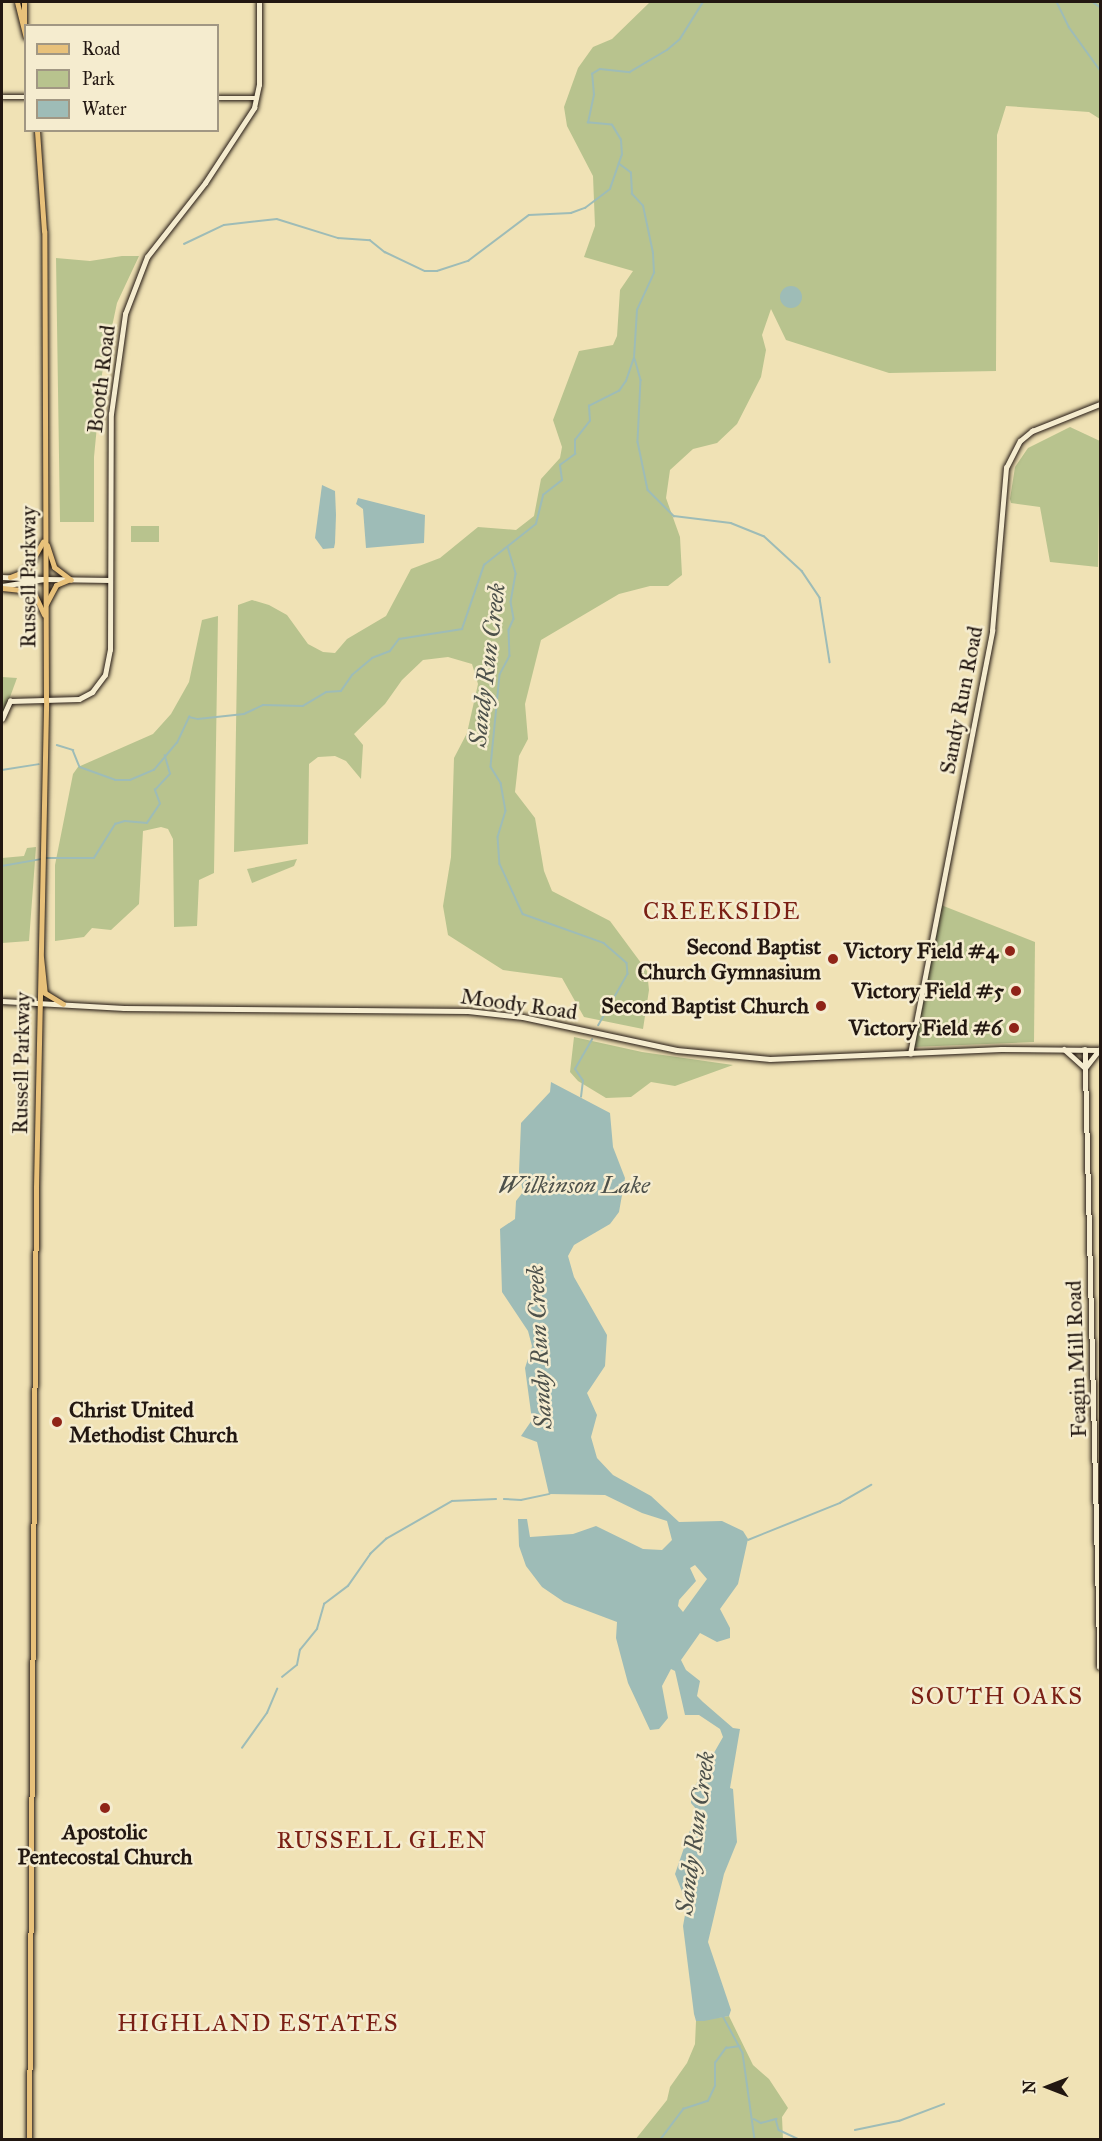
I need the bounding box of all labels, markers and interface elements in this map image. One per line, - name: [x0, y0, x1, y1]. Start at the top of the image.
- legend: [24, 24, 219, 132]
- text: Road: [82, 38, 120, 60]
- text: Park: [82, 68, 115, 90]
- text: Water: [82, 98, 126, 120]
- street label: Booth Road: [81, 323, 121, 435]
- street label: Russell Parkway: [15, 506, 41, 648]
- water label: Sandy Run Creek: [464, 582, 512, 748]
- street label: Sandy Run Road: [934, 624, 988, 776]
- district label: CREEKSIDE: [643, 898, 801, 926]
- place label: Second Baptist Church Gymnasium: [638, 933, 821, 984]
- place label: Victory Field #4: [844, 938, 998, 964]
- marker: Victory Field #4: [1003, 944, 1017, 958]
- marker: Second Baptist Church Gymnasium: [826, 952, 840, 966]
- place label: Victory Field #5: [852, 978, 1004, 1004]
- street label: Moody Road: [459, 983, 579, 1025]
- marker: Victory Field #5: [1009, 984, 1023, 998]
- street label: Russell Parkway: [7, 992, 35, 1134]
- place label: Second Baptist Church: [601, 993, 809, 1019]
- marker: Second Baptist Church: [814, 999, 828, 1013]
- place label: Victory Field #6: [849, 1015, 1002, 1041]
- marker: Victory Field #6: [1007, 1021, 1021, 1035]
- water label: Wilkinson Lake: [498, 1172, 650, 1200]
- water label: Sandy Run Creek: [521, 1264, 559, 1430]
- street label: Feagin Mill Road: [1060, 1280, 1092, 1438]
- place label: Christ United Methodist Church: [69, 1396, 238, 1448]
- marker: Christ United Methodist Church: [50, 1415, 64, 1429]
- district label: SOUTH OAKS: [910, 1683, 1084, 1711]
- water label: Sandy Run Creek: [670, 1750, 722, 1916]
- marker: Apostolic Pentecostal Church: [98, 1801, 112, 1815]
- place label: Apostolic Pentecostal Church: [18, 1818, 192, 1870]
- district label: RUSSELL GLEN: [276, 1827, 488, 1855]
- district label: HIGHLAND ESTATES: [117, 2010, 399, 2038]
- north arrow: [1018, 2057, 1078, 2117]
- text: N: [1020, 2080, 1039, 2094]

